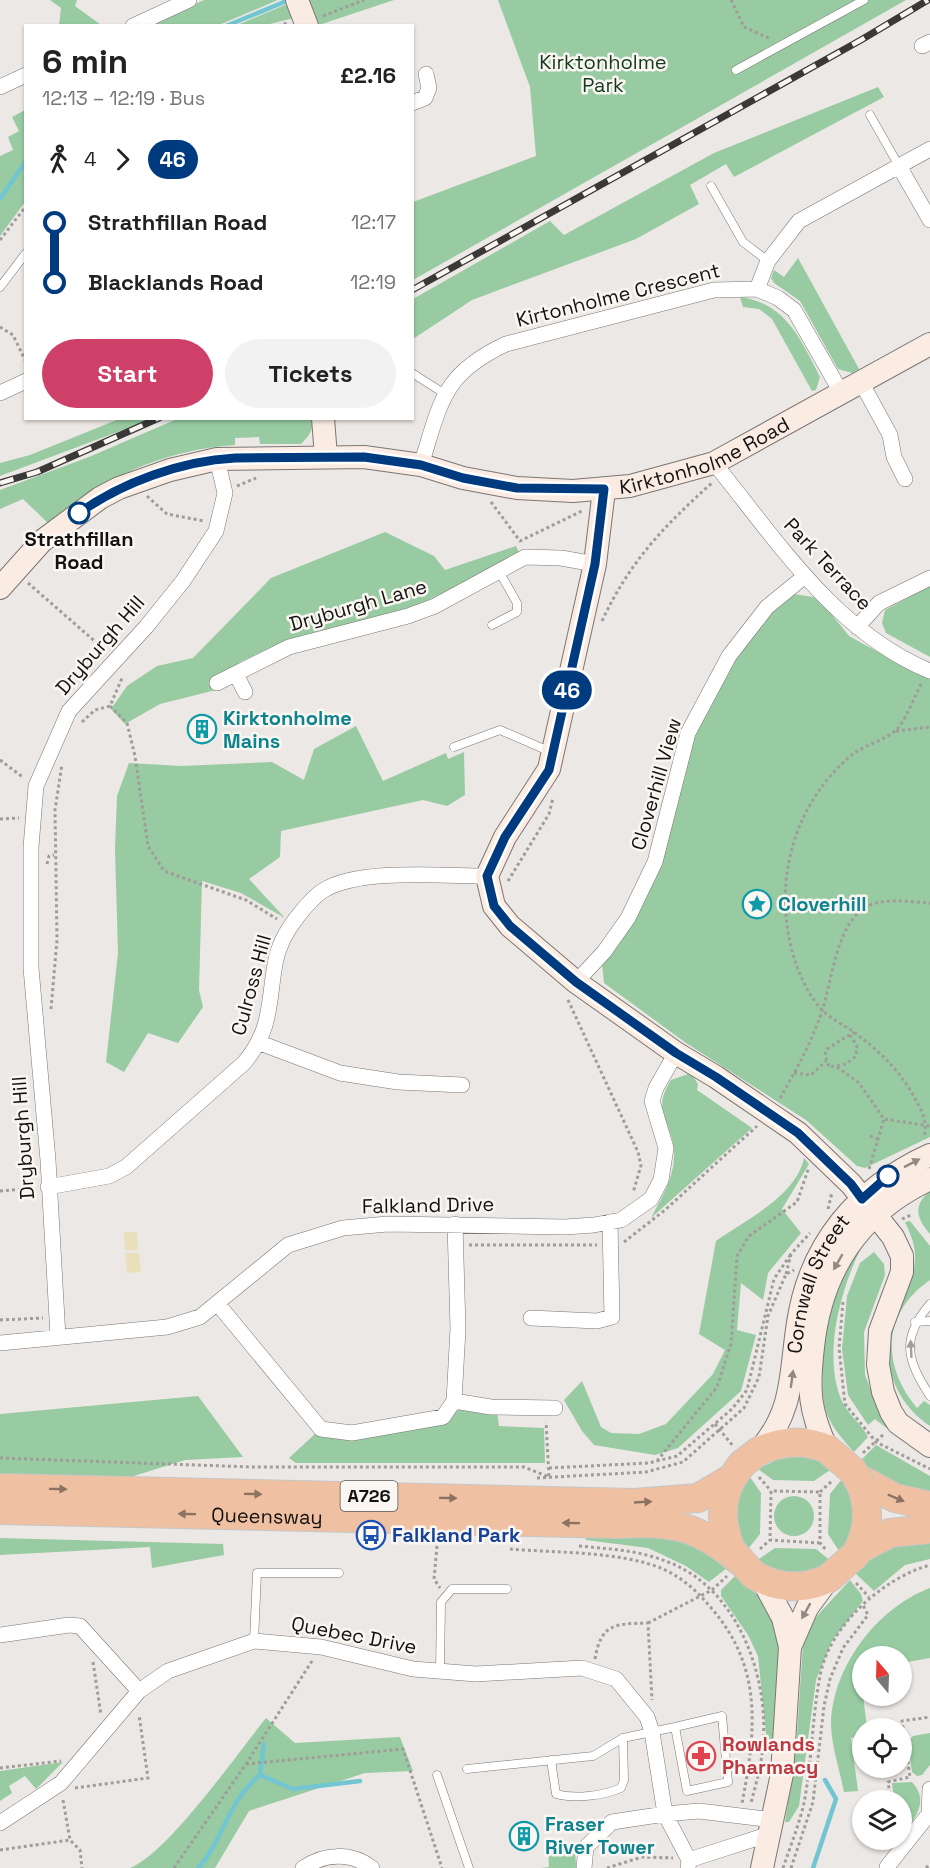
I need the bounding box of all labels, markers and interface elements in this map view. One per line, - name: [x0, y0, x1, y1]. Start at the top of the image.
- text: 6 min: [42, 41, 128, 83]
- park label: Kirktonholme Park: [539, 49, 667, 98]
- text: £2.16: [340, 61, 396, 89]
- text: 12:13 – 12:19 · Bus: [42, 85, 205, 111]
- icon: walk: [42, 143, 75, 176]
- icon: forward: [106, 143, 139, 176]
- text: 4: [84, 146, 97, 172]
- text: 46: [160, 146, 186, 173]
- text: Strathfillan Road: [88, 208, 267, 236]
- text: 12:17: [351, 209, 396, 235]
- street label: Kirtonholme Crescent: [513, 257, 723, 333]
- text: Blacklands Road: [88, 268, 263, 296]
- text: 12:19: [350, 269, 396, 295]
- button: Start: [42, 339, 213, 408]
- button: Tickets: [225, 339, 396, 408]
- street label: Kirktonholme Road: [618, 411, 794, 500]
- marker: Strathfillan Road: [68, 502, 90, 524]
- street label: Park Terrace: [778, 512, 878, 616]
- place label: Strathfillan Road: [25, 526, 133, 575]
- street label: Dryburgh Lane: [286, 573, 430, 637]
- street label: Dryburgh Hill: [50, 590, 150, 700]
- line badge: 46: [540, 670, 594, 710]
- text: 46: [554, 677, 580, 704]
- place label: Kirktonholme Mains: [223, 705, 352, 754]
- building icon: Kirktonholme Mains: [186, 713, 218, 745]
- street label: Cloverhill View: [625, 715, 687, 853]
- place icon: Cloverhill: [741, 888, 773, 920]
- place label: Cloverhill: [778, 891, 867, 917]
- street label: Culross Hill: [225, 932, 277, 1038]
- street label: Dryburgh Hill: [6, 1076, 40, 1200]
- one-way arrow: [903, 1159, 921, 1169]
- unlabelled marker: [877, 1165, 899, 1187]
- street label: Falkland Drive: [362, 1191, 494, 1219]
- street label: Cornwall Street: [781, 1209, 855, 1355]
- one-way arrow: [833, 1253, 843, 1270]
- one-way arrow: [907, 1340, 916, 1359]
- one-way arrow: [787, 1370, 796, 1389]
- road number: A726: [340, 1481, 398, 1511]
- one-way arrow: [49, 1484, 68, 1494]
- one-way arrow: [244, 1489, 263, 1499]
- one-way arrow: [439, 1493, 458, 1503]
- one-way arrow: [888, 1493, 906, 1503]
- one-way arrow: [634, 1497, 653, 1507]
- street label: Queensway: [211, 1502, 323, 1530]
- one-way arrow: [178, 1510, 197, 1519]
- one-way arrow: [562, 1518, 581, 1528]
- bus stop icon: Falkland Park: [355, 1519, 387, 1551]
- place label: Falkland Park: [392, 1522, 520, 1548]
- one-way arrow: [801, 1602, 811, 1619]
- street label: Quebec Drive: [289, 1610, 419, 1660]
- north arrow: [852, 1646, 912, 1706]
- map controls: [852, 1646, 912, 1850]
- button: locate: [852, 1718, 912, 1778]
- place label: Rowlands Pharmacy: [722, 1731, 818, 1780]
- pharmacy icon: Rowlands Pharmacy: [685, 1740, 717, 1772]
- button: layers: [852, 1790, 912, 1850]
- place label: Fraser River Tower: [545, 1811, 655, 1860]
- building icon: Fraser River Tower: [508, 1820, 540, 1852]

